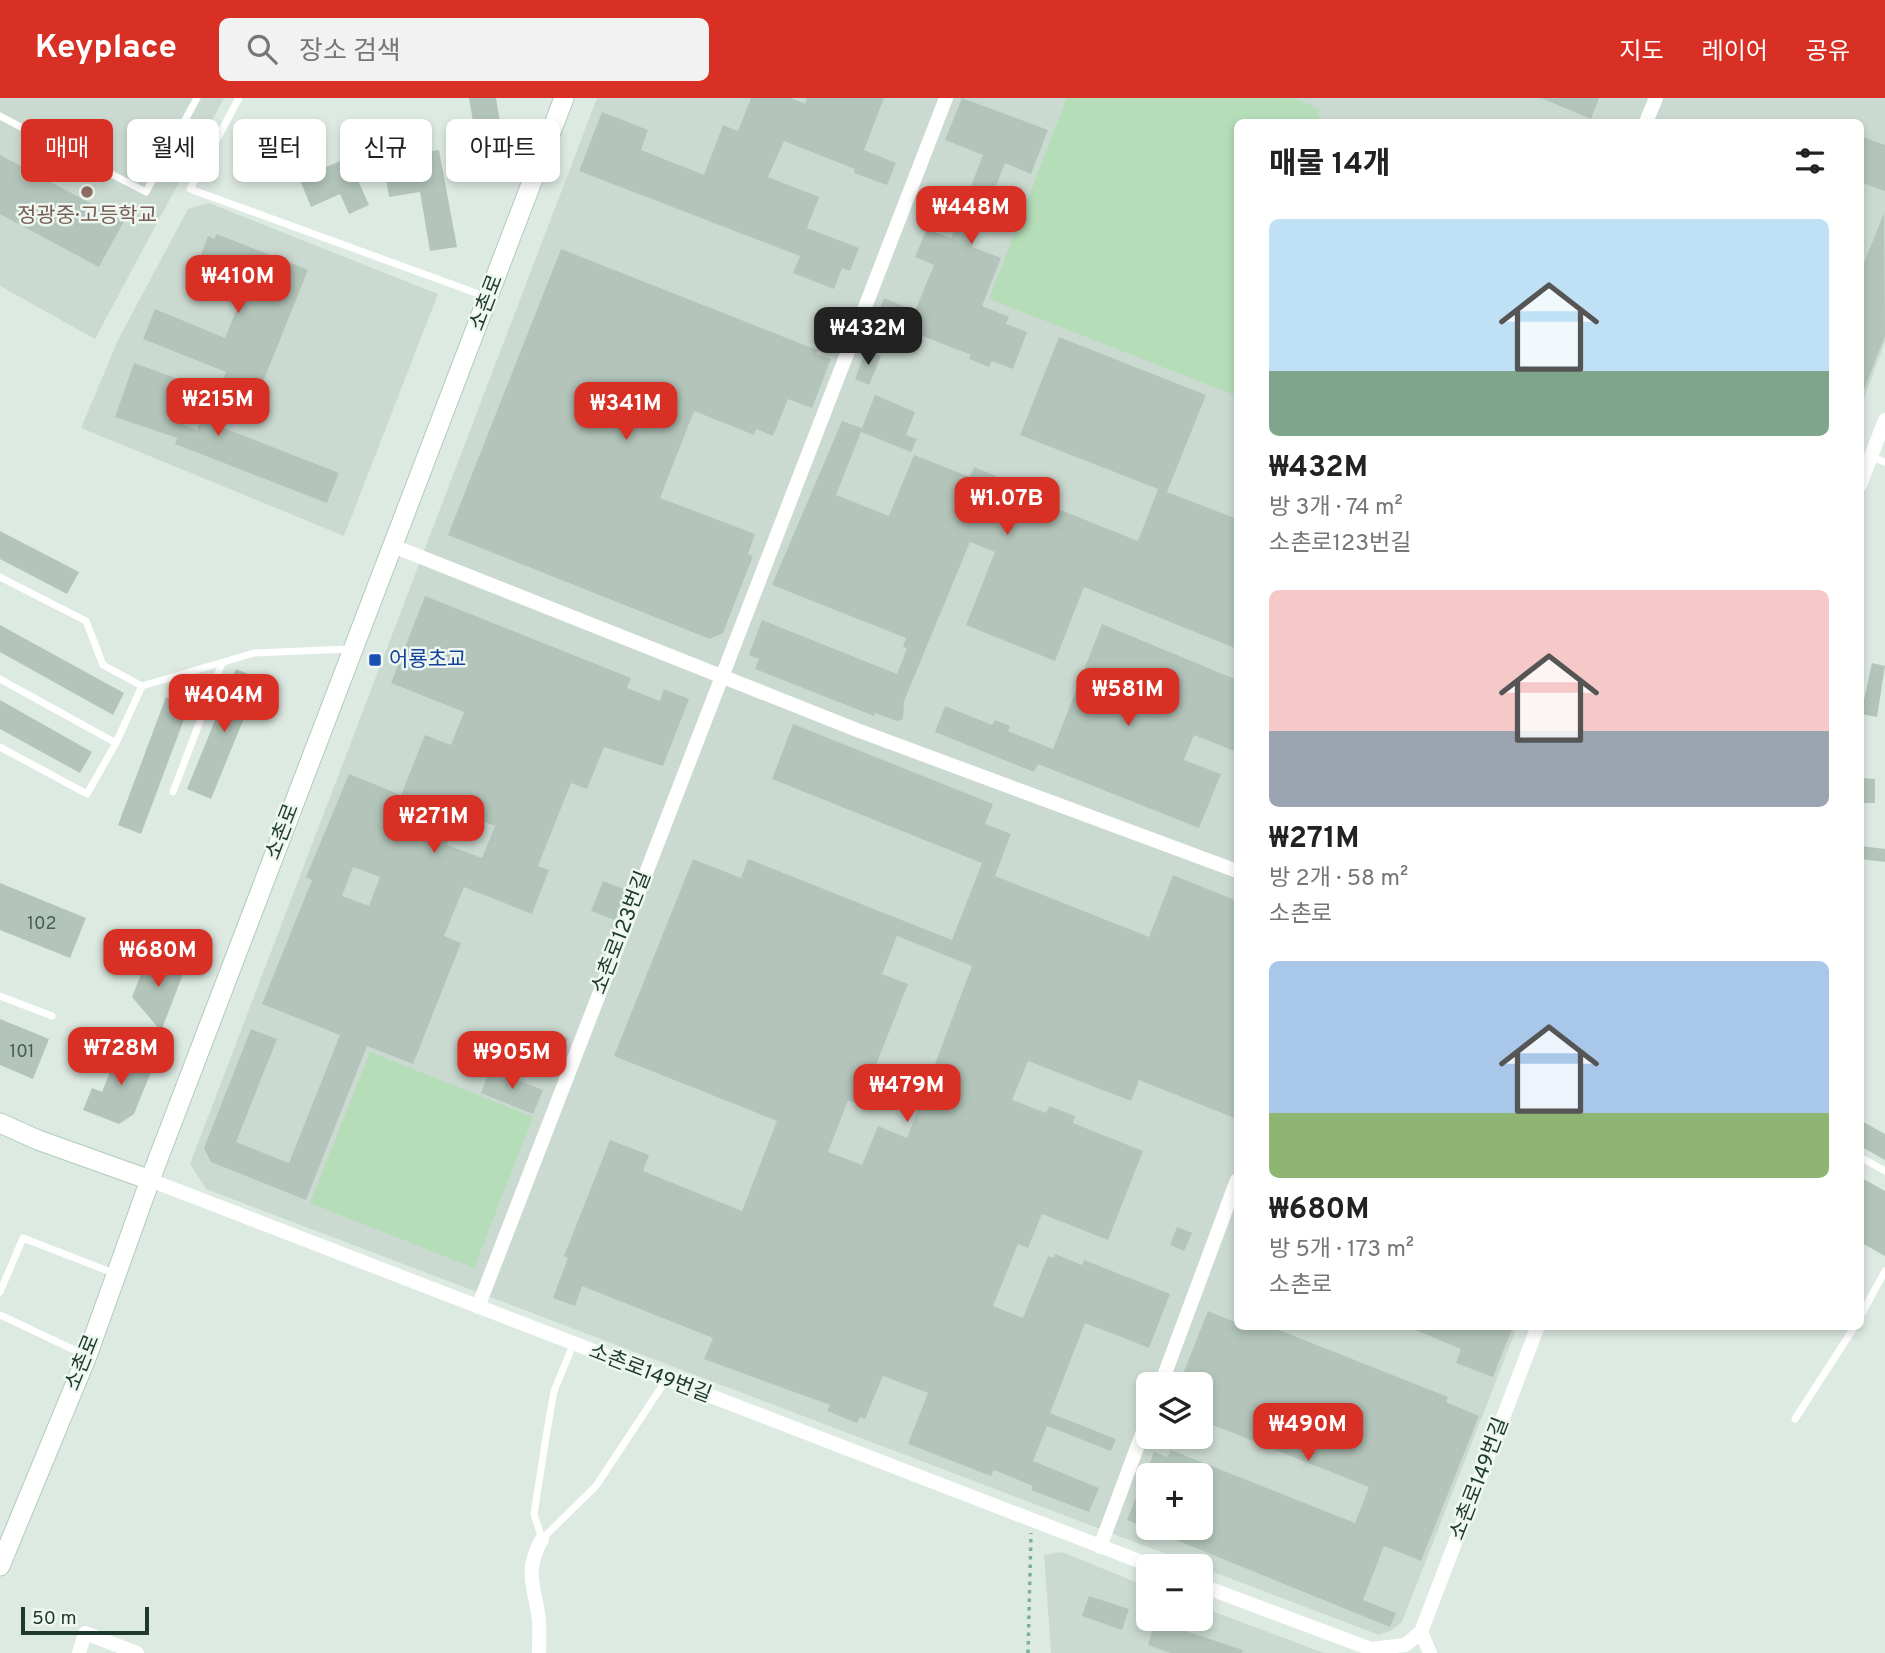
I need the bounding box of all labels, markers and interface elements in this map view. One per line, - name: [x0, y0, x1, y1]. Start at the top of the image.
- search box: [219, 18, 709, 81]
- text: Keyplace: [35, 28, 177, 70]
- icon: search: [243, 30, 281, 68]
- text: 장소 검색: [299, 36, 401, 69]
- text: 지도: [1619, 38, 1664, 68]
- text: 레이어: [1702, 38, 1768, 68]
- text: 공유: [1806, 38, 1850, 68]
- chip: 매매: [21, 119, 113, 182]
- chip: 월세: [127, 119, 219, 182]
- chip: 필터: [233, 119, 326, 182]
- chip: 신규: [340, 119, 432, 182]
- chip: 아파트: [446, 119, 560, 182]
- icon: filters: [1791, 142, 1829, 180]
- text: 매물 14개: [1269, 147, 1391, 184]
- marker: 정광중·고등학교: [79, 184, 95, 200]
- pin: ₩448M: [922, 186, 1020, 246]
- text: ₩448M: [932, 194, 1010, 223]
- place label: 정광중·고등학교: [17, 203, 157, 230]
- pin: ₩410M: [189, 256, 287, 315]
- text: ₩410M: [202, 263, 274, 292]
- icon: home: [1486, 264, 1612, 390]
- street label: 소촌로: [464, 271, 510, 335]
- pin: ₩432M: [819, 308, 917, 367]
- text: ₩432M: [830, 315, 906, 344]
- pin: ₩215M: [169, 378, 267, 438]
- pin: ₩341M: [577, 382, 675, 442]
- text: ₩215M: [182, 386, 254, 415]
- text: ₩341M: [590, 390, 662, 419]
- text: ₩432M: [1269, 450, 1368, 487]
- pin: ₩1.07B: [950, 478, 1064, 537]
- text: ₩1.07B: [971, 485, 1043, 514]
- text: 방 3개 · 74 m²: [1269, 494, 1403, 523]
- text: 소촌로123번길: [1269, 530, 1411, 559]
- icon: home: [1486, 635, 1612, 761]
- place label: 어룡초교: [389, 647, 466, 674]
- marker: 어룡초교: [367, 652, 383, 668]
- pin: ₩581M: [1079, 668, 1177, 728]
- pin: ₩404M: [175, 674, 273, 734]
- text: ₩581M: [1092, 676, 1164, 705]
- text: ₩404M: [185, 682, 263, 711]
- pin: ₩271M: [385, 796, 483, 855]
- street label: 소촌로: [260, 800, 306, 864]
- text: ₩271M: [399, 803, 469, 832]
- text: ₩271M: [1269, 821, 1360, 858]
- text: 방 2개 · 58 m²: [1269, 865, 1408, 894]
- street label: 소촌로123번길: [586, 868, 658, 998]
- text: 소촌로: [1269, 901, 1332, 930]
- house number: 102: [27, 913, 57, 936]
- pin: ₩680M: [109, 930, 207, 989]
- text: ₩680M: [119, 937, 197, 966]
- icon: home: [1486, 1006, 1612, 1132]
- pin: ₩728M: [72, 1028, 170, 1087]
- pin: ₩905M: [463, 1032, 561, 1091]
- text: ₩728M: [84, 1035, 158, 1064]
- text: ₩905M: [473, 1039, 551, 1068]
- house number: 101: [10, 1041, 34, 1064]
- pin: ₩479M: [858, 1065, 956, 1124]
- text: ₩479M: [870, 1072, 945, 1101]
- text: ₩680M: [1269, 1192, 1370, 1229]
- text: 방 5개 · 173 m²: [1269, 1236, 1414, 1265]
- text: 소촌로: [1269, 1272, 1332, 1301]
- street label: 소촌로: [60, 1331, 106, 1395]
- street label: 소촌로149번길: [585, 1338, 715, 1410]
- map controls: [1136, 1372, 1213, 1631]
- button: layers: [1136, 1372, 1213, 1449]
- pin: ₩490M: [1259, 1404, 1357, 1463]
- text: ₩490M: [1269, 1411, 1347, 1440]
- street label: 소촌로149번길: [1444, 1414, 1516, 1544]
- button: +: [1136, 1463, 1213, 1540]
- button: −: [1136, 1554, 1213, 1631]
- scale bar: [21, 1604, 149, 1636]
- text: 50 m: [32, 1607, 77, 1631]

